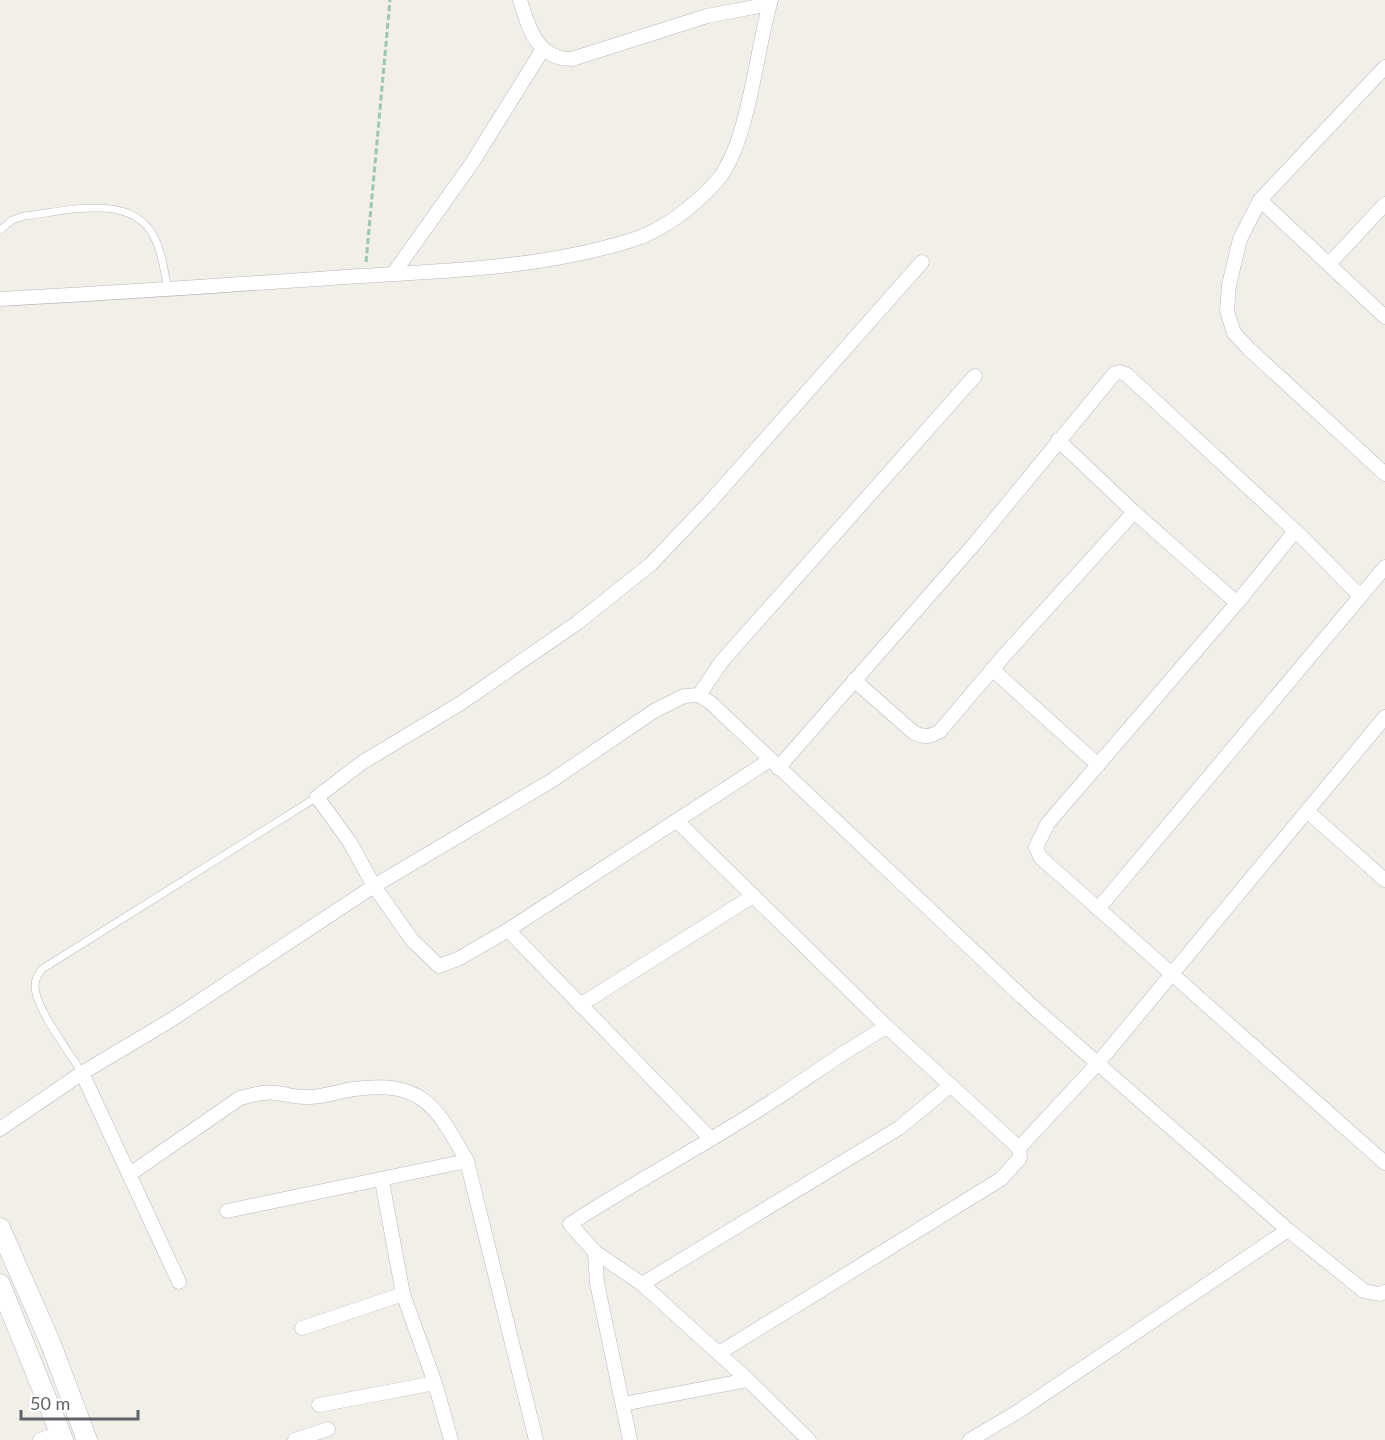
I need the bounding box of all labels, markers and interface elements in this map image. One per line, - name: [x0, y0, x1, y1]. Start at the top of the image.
- scale bar: [21, 1383, 138, 1421]
- text: 50 m: [30, 1392, 70, 1414]

